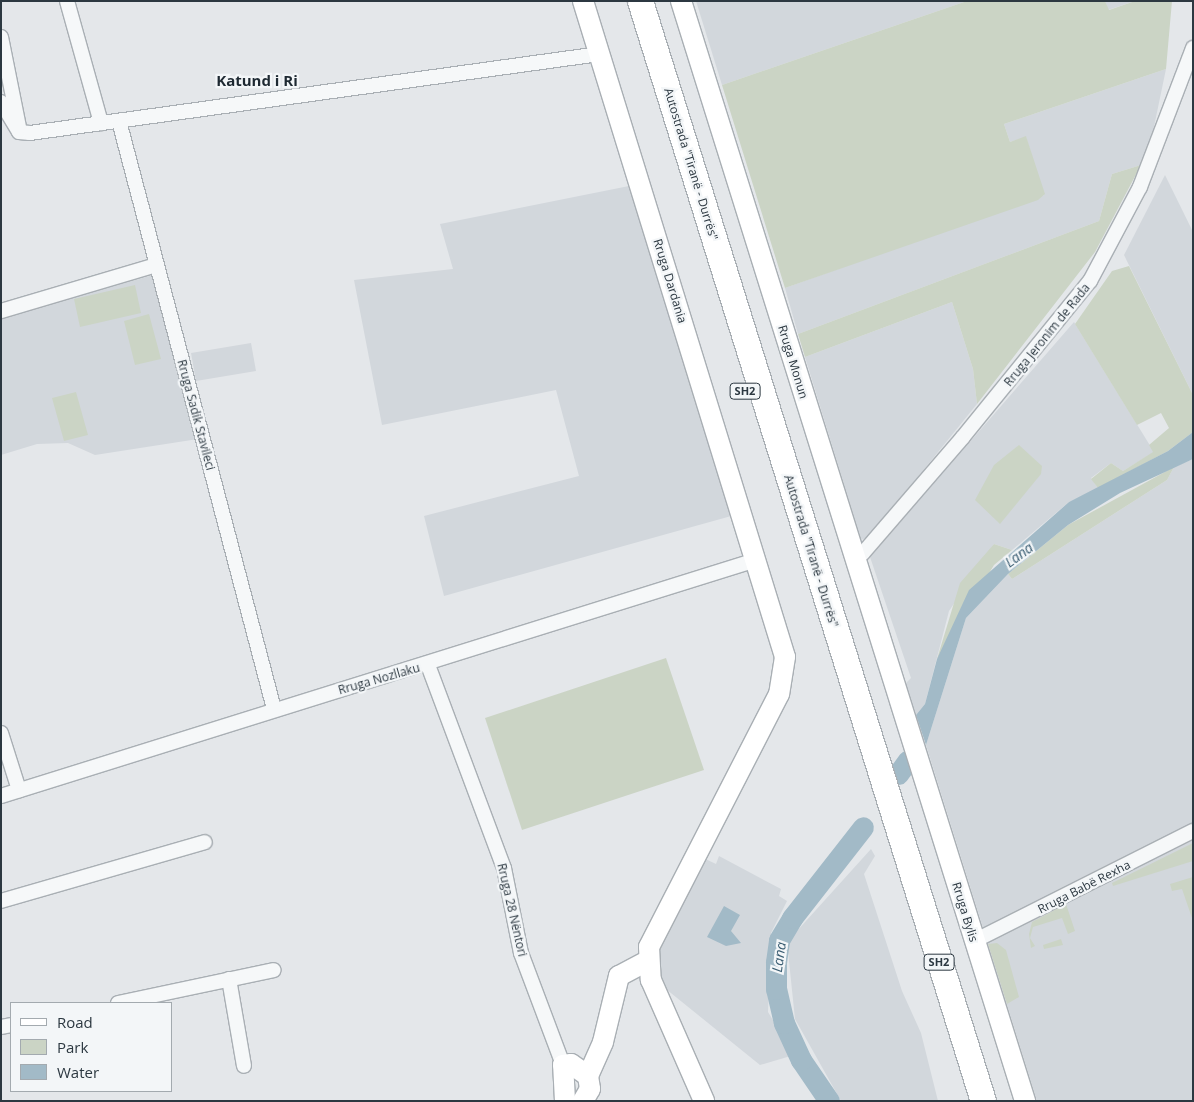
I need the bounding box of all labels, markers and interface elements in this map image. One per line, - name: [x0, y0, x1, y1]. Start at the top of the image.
- district label: Katund i Ri: [216, 72, 298, 90]
- street label: Autostrada "Tiranë - Durrës": [661, 86, 721, 242]
- street label: Rruga Dardania: [650, 237, 690, 325]
- street label: Rruga Jeronim de Rada: [1001, 281, 1093, 389]
- street label: Rruga Monun: [775, 324, 811, 400]
- street label: Rruga Sadik Stavileci: [174, 358, 218, 472]
- road number: SH2: [729, 382, 761, 400]
- street label: Autostrada "Tiranë - Durrës": [781, 473, 841, 629]
- water label: Lana: [1002, 539, 1036, 571]
- street label: Rruga Nozllaku: [337, 660, 421, 698]
- street label: Rruga Babë Rexha: [1035, 857, 1133, 917]
- street label: Rruga 28 Nëntori: [494, 862, 530, 958]
- street label: Rruga Bylis: [949, 880, 981, 944]
- water label: Lana: [769, 941, 789, 973]
- road number: SH2: [923, 954, 955, 970]
- legend: [10, 1002, 172, 1092]
- text: Road: [57, 1012, 93, 1032]
- text: Park: [57, 1037, 88, 1057]
- text: Water: [57, 1062, 99, 1082]

